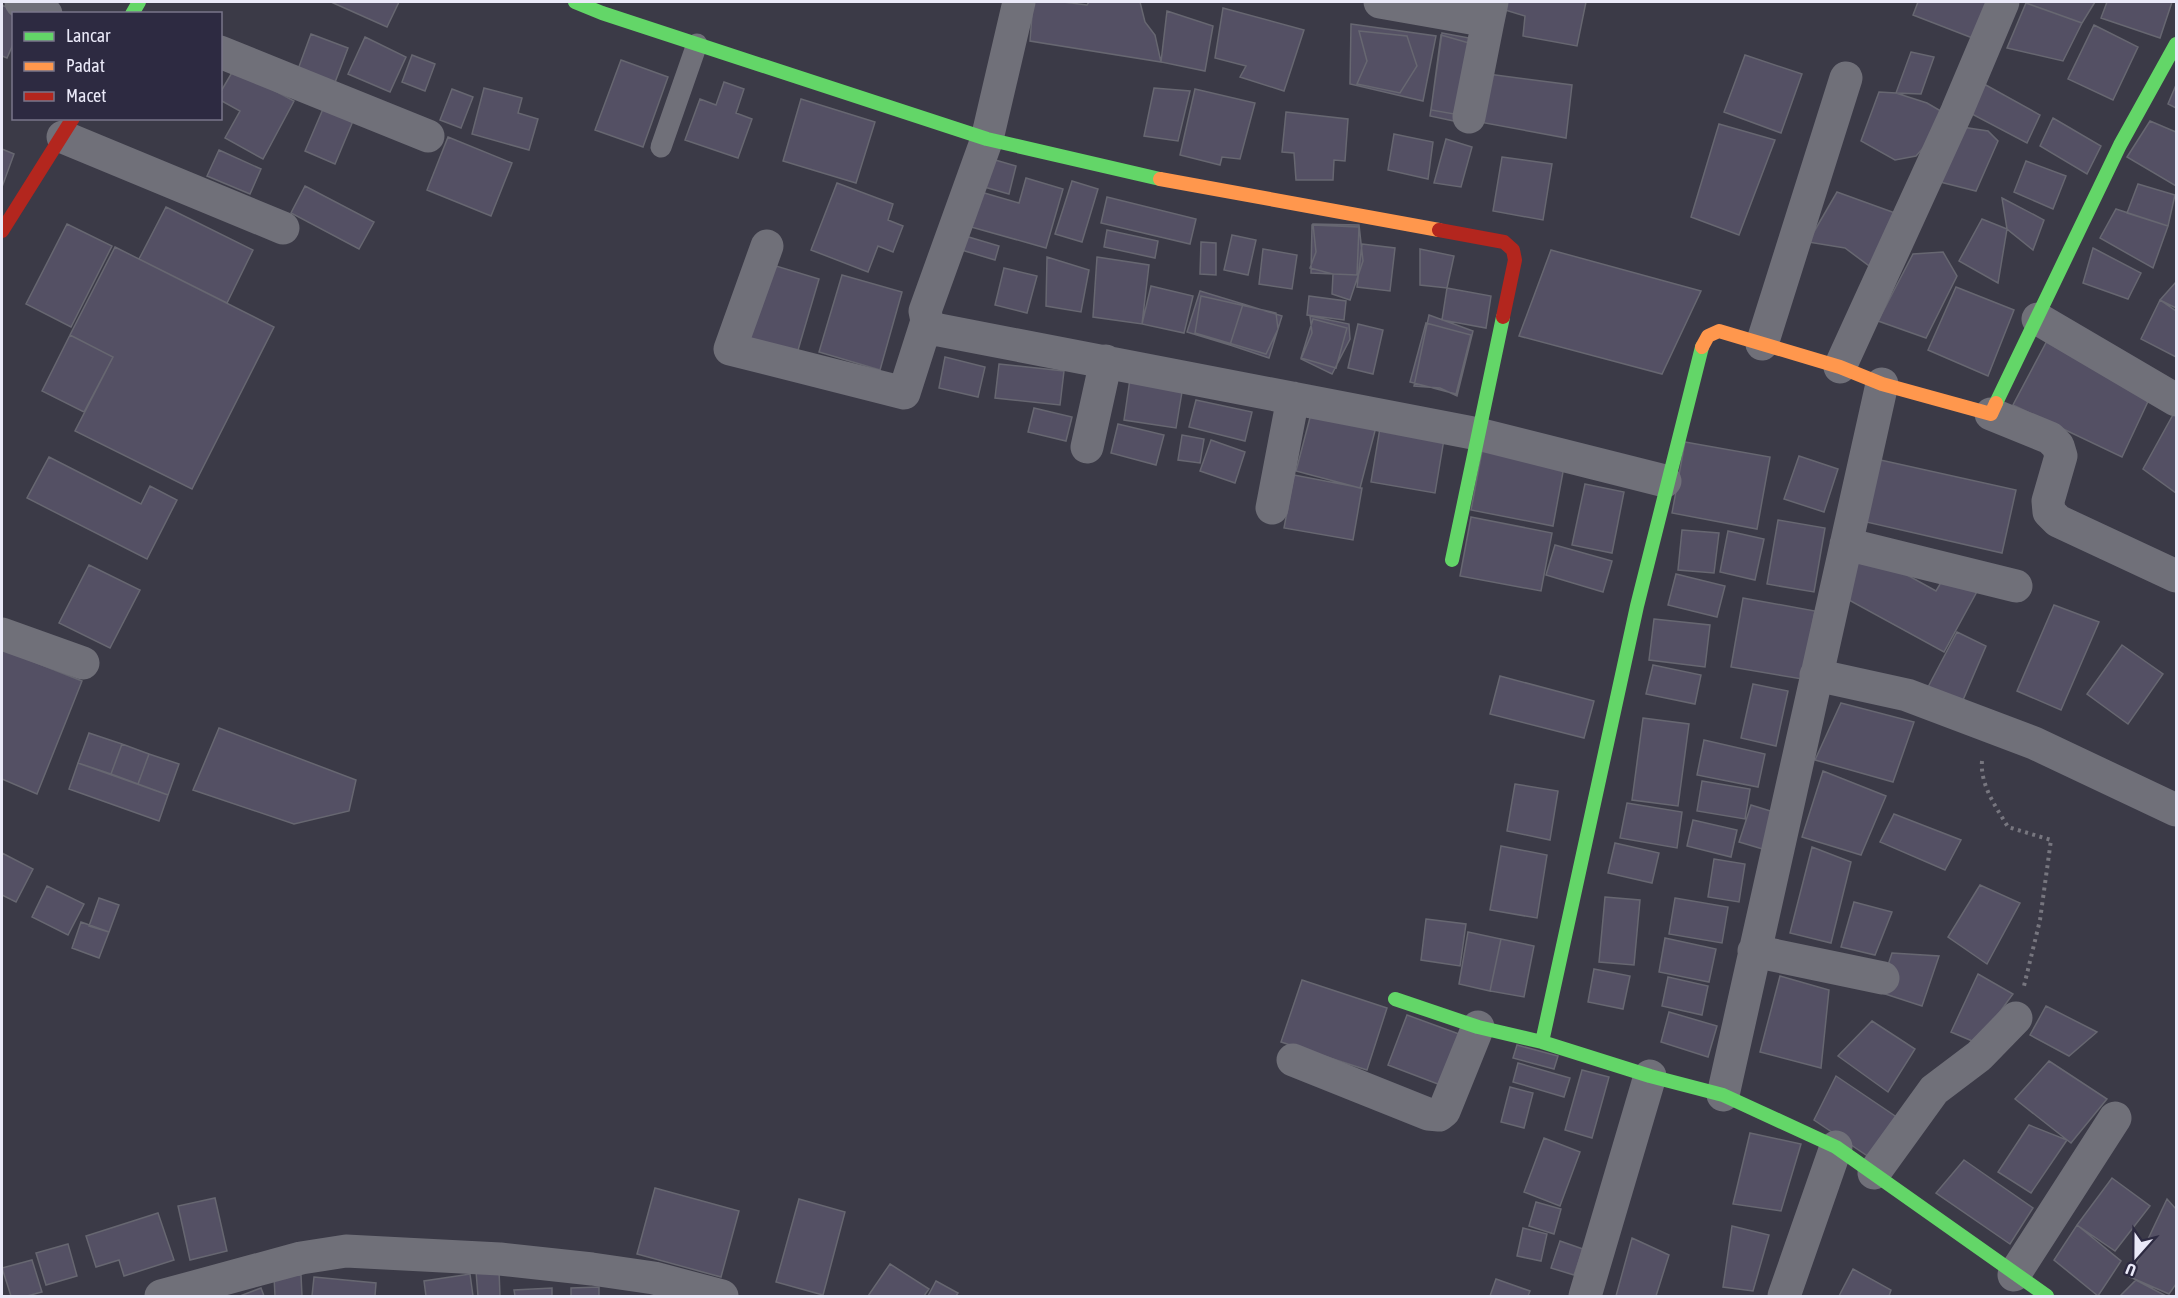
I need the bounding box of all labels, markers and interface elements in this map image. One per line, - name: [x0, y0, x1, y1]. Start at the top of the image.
- legend: [12, 12, 222, 120]
- text: Lancar: [66, 25, 111, 46]
- text: Padat: [66, 55, 105, 76]
- text: Macet: [66, 85, 106, 106]
- north arrow: [2106, 1226, 2166, 1286]
- text: U: [2123, 1260, 2138, 1280]

